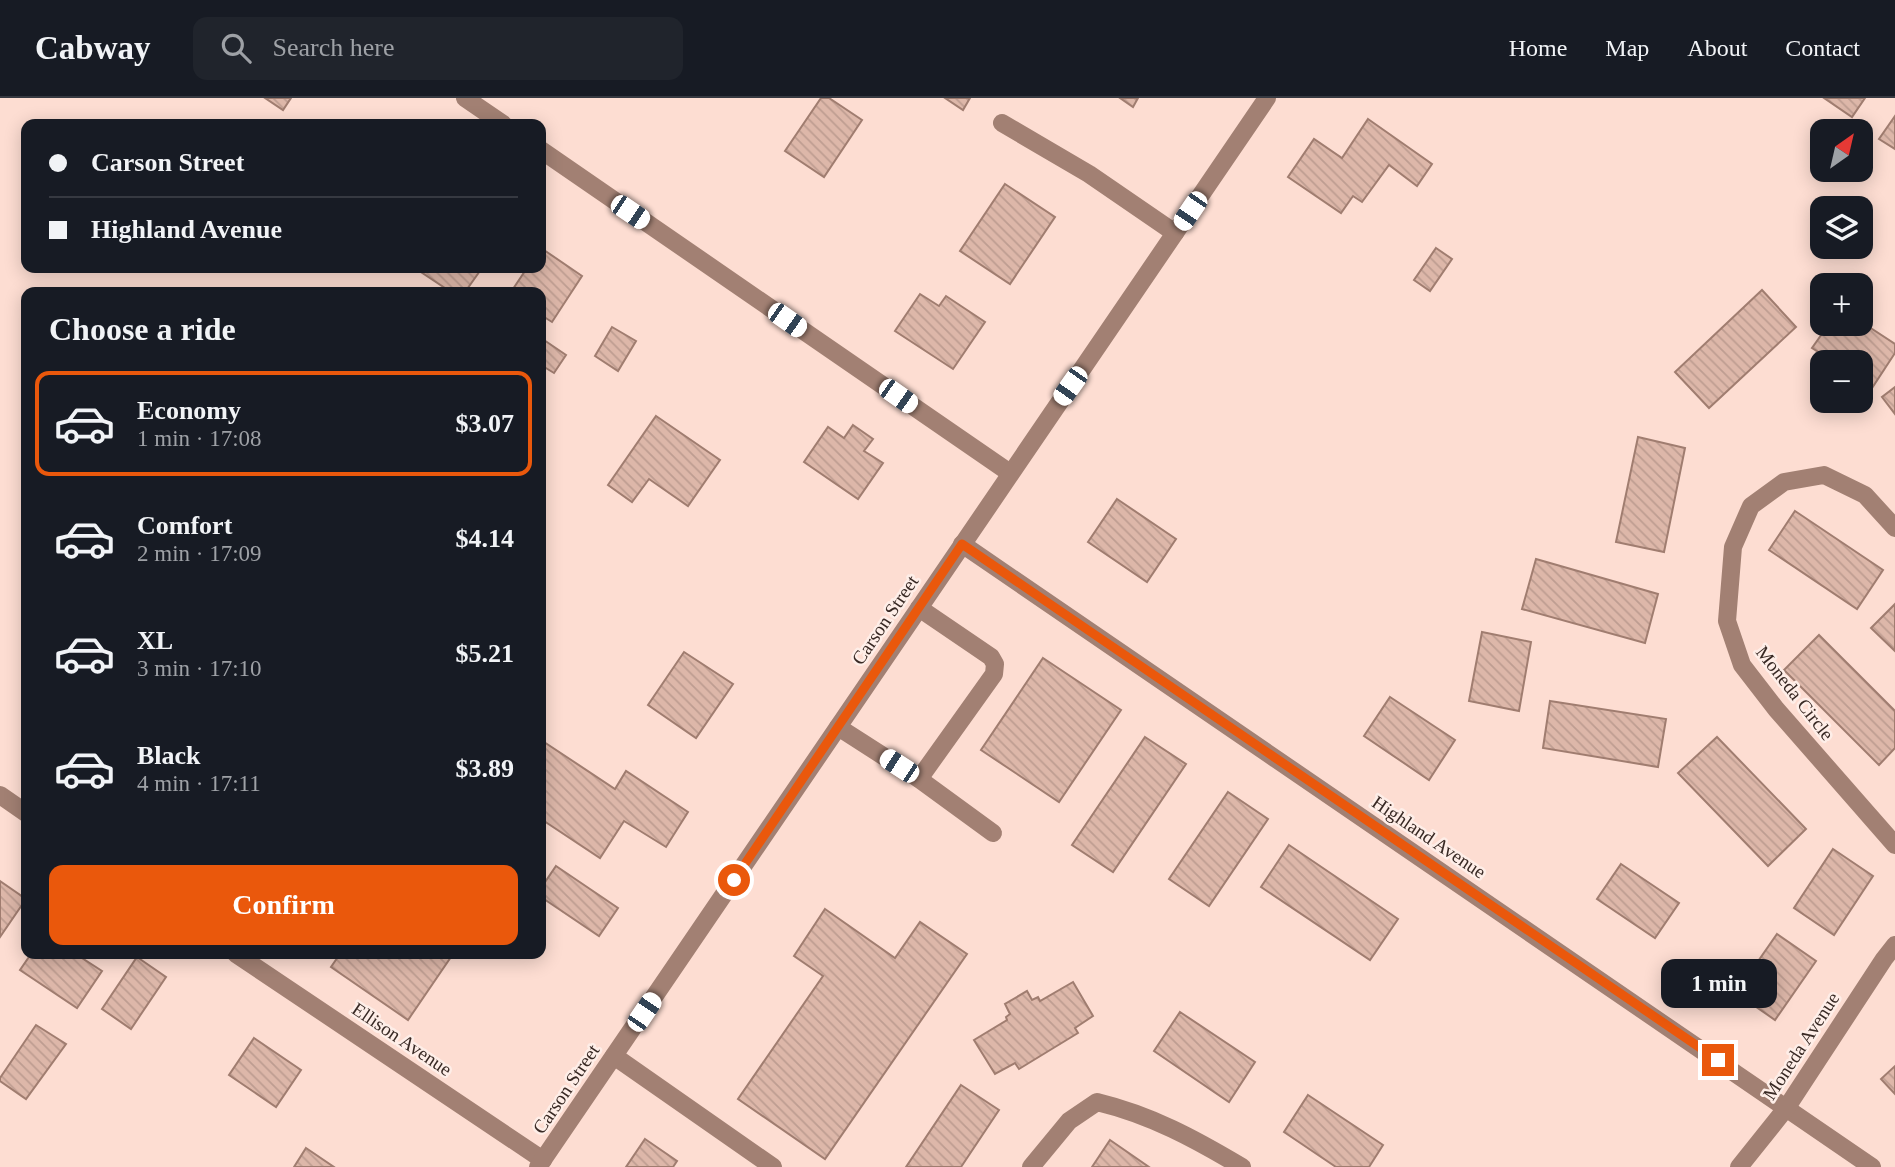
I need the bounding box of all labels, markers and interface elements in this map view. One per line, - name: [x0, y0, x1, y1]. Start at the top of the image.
- search box: [193, 17, 683, 80]
- icon: search: [217, 29, 255, 67]
- text: Cabway: [35, 30, 151, 66]
- text: Search here: [273, 33, 395, 62]
- text: Home: [1509, 35, 1567, 61]
- text: Map: [1605, 35, 1649, 61]
- text: About: [1687, 35, 1747, 61]
- text: Contact: [1785, 35, 1860, 61]
- north arrow: [1810, 119, 1872, 182]
- map controls: [1810, 119, 1873, 413]
- text: Carson Street: [91, 148, 244, 177]
- car: [1170, 188, 1211, 234]
- car: [607, 192, 654, 232]
- button: layers: [1810, 196, 1873, 259]
- text: Highland Avenue: [91, 215, 282, 244]
- button: +: [1810, 273, 1873, 336]
- car: [764, 299, 811, 341]
- text: Choose a ride: [49, 311, 236, 347]
- button: −: [1810, 350, 1873, 413]
- car: [1050, 363, 1091, 409]
- car: [875, 375, 922, 417]
- icon: car: [53, 392, 116, 455]
- text: Economy: [137, 396, 241, 425]
- text: $3.07: [456, 409, 514, 438]
- text: 1 min · 17:08: [137, 426, 262, 451]
- icon: car: [53, 507, 116, 570]
- text: Comfort: [137, 511, 232, 540]
- text: $4.14: [456, 524, 514, 553]
- text: 2 min · 17:09: [137, 541, 262, 566]
- street label: Carson Street: [848, 571, 923, 669]
- icon: car: [53, 622, 116, 685]
- text: XL: [137, 626, 173, 655]
- text: $5.21: [456, 639, 514, 668]
- street label: Moneda Circle: [1752, 642, 1838, 744]
- text: 3 min · 17:10: [137, 656, 262, 681]
- icon: car: [53, 737, 116, 800]
- text: Black: [137, 741, 201, 770]
- car: [876, 746, 923, 786]
- text: $3.89: [456, 754, 514, 783]
- text: 4 min · 17:11: [137, 771, 261, 796]
- street label: Highland Avenue: [1368, 791, 1490, 883]
- route start: [718, 864, 750, 896]
- button: Confirm: [49, 865, 518, 945]
- callout: 1 min: [1660, 958, 1776, 1007]
- text: 1 min: [1691, 971, 1747, 996]
- street label: Moneda Avenue: [1759, 988, 1843, 1104]
- car: [624, 989, 665, 1035]
- street label: Ellison Avenue: [348, 998, 456, 1080]
- street label: Carson Street: [529, 1040, 604, 1138]
- route end: [1702, 1044, 1734, 1076]

